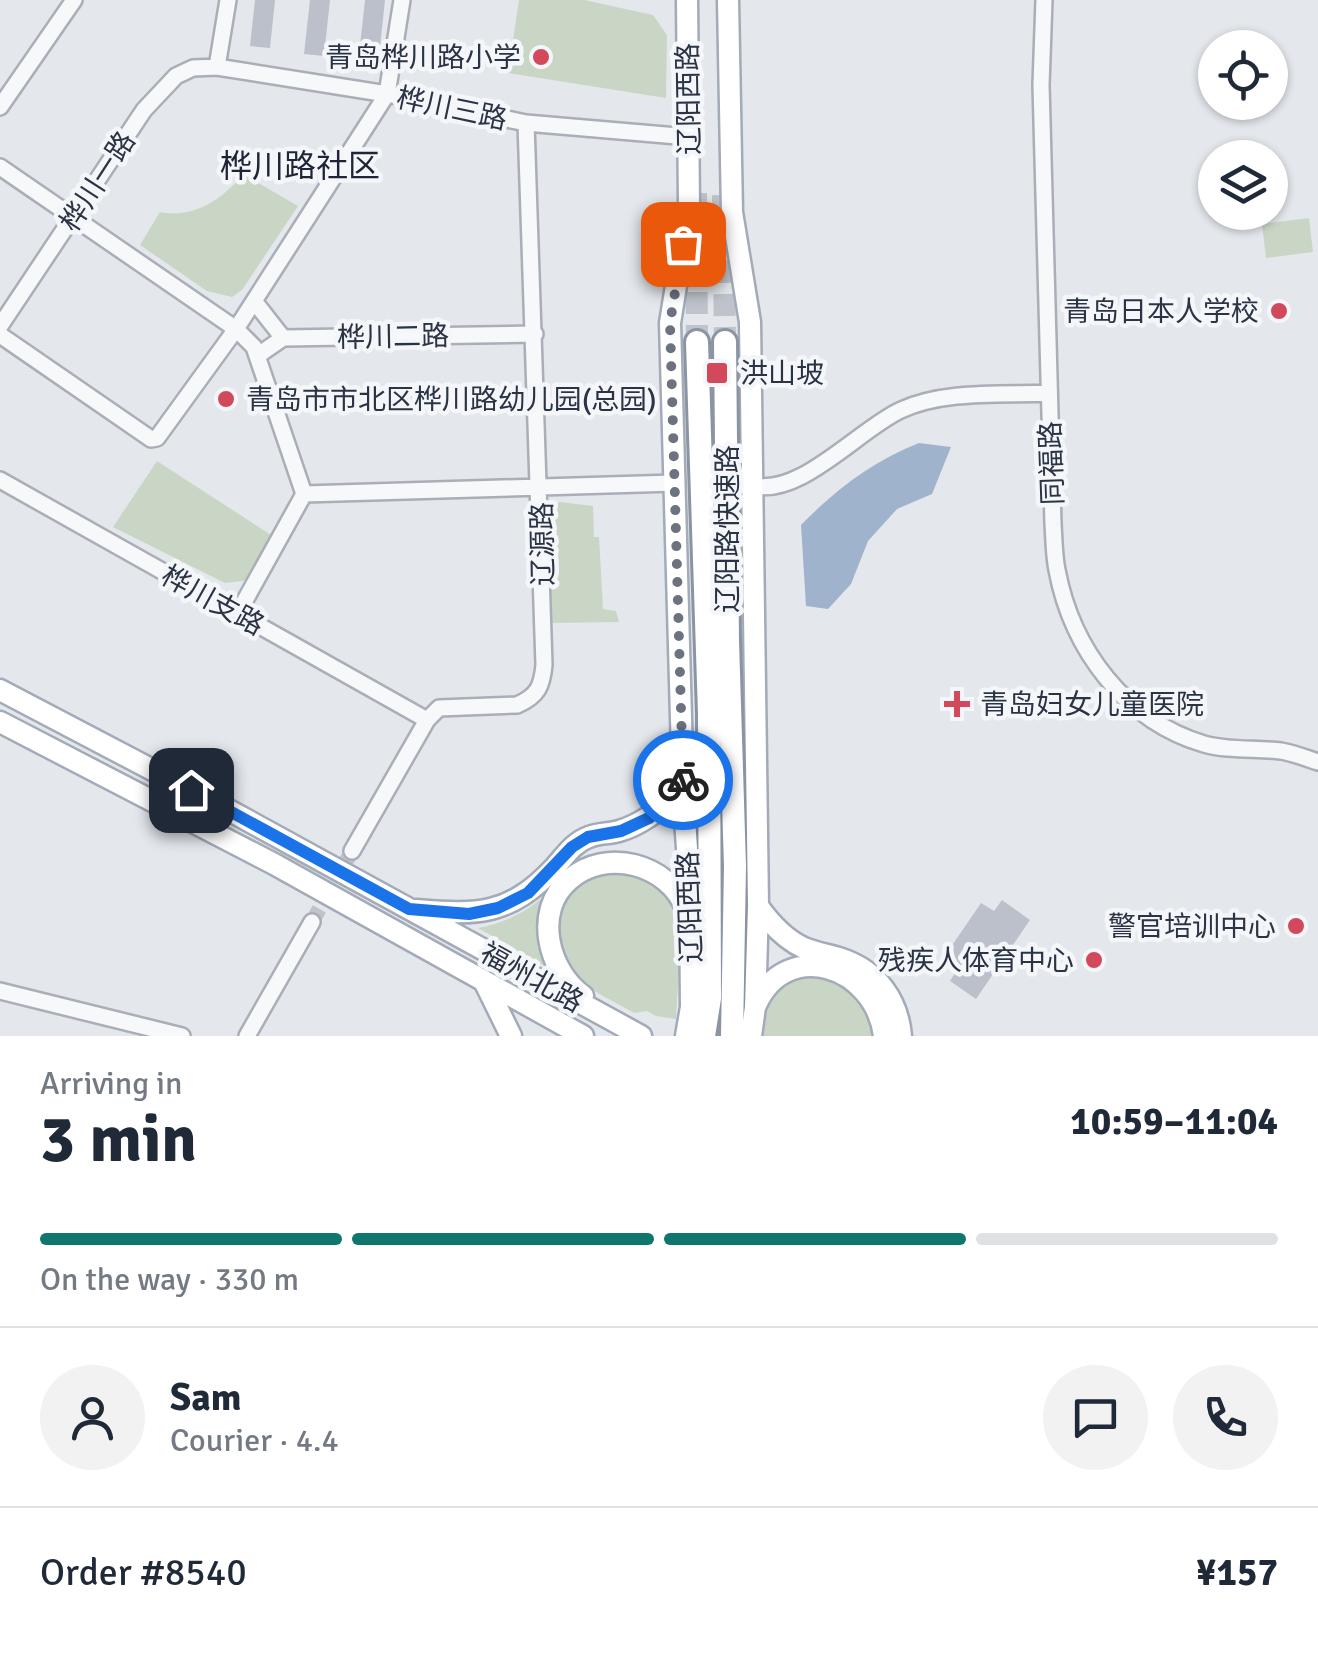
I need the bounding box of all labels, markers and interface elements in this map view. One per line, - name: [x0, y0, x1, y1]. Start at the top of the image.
- map controls: [1198, 30, 1288, 230]
- button: locate: [1198, 30, 1288, 120]
- place label: 青岛桦川路小学: [325, 41, 521, 75]
- street label: 辽阳西路: [671, 43, 707, 155]
- marker: 青岛桦川路小学: [530, 46, 552, 68]
- street label: 桦川三路: [393, 81, 510, 137]
- street label: 桦川一路: [53, 125, 143, 238]
- button: layers: [1198, 140, 1288, 230]
- district label: 桦川路社区: [220, 147, 380, 186]
- pin: [641, 202, 726, 287]
- icon: bag: [656, 217, 711, 272]
- place label: 青岛日本人学校: [1063, 295, 1259, 329]
- marker: 青岛日本人学校: [1268, 300, 1290, 322]
- street label: 桦川二路: [337, 319, 449, 355]
- place label: 洪山坡: [740, 357, 824, 391]
- marker: 洪山坡: [704, 360, 730, 386]
- place label: 青岛市市北区桦川路幼儿园(总园): [246, 383, 657, 417]
- marker: 青岛市市北区桦川路幼儿园(总园): [215, 388, 237, 410]
- street label: 同福路: [1034, 420, 1070, 506]
- street label: 辽阳路快速路: [711, 445, 745, 613]
- street label: 辽源路: [525, 502, 561, 586]
- street label: 桦川支路: [155, 559, 270, 643]
- place label: 青岛妇女儿童医院: [980, 688, 1204, 722]
- marker: 青岛妇女儿童医院: [944, 691, 970, 717]
- courier: [633, 730, 733, 830]
- pin: [149, 748, 234, 833]
- icon: bike: [656, 753, 711, 808]
- icon: home: [164, 763, 219, 818]
- street label: 辽阳西路: [671, 850, 709, 964]
- place label: 警官培训中心: [1108, 910, 1276, 944]
- marker: 警官培训中心: [1285, 915, 1307, 937]
- street label: 福州北路: [474, 936, 589, 1020]
- place label: 残疾人体育中心: [878, 944, 1074, 978]
- marker: 残疾人体育中心: [1083, 949, 1105, 971]
- text: Arriving in: [40, 1064, 182, 1103]
- text: 10:59–11:04: [1070, 1098, 1278, 1145]
- text: 3 min: [40, 1100, 197, 1180]
- text: On the way · 330 m: [40, 1260, 299, 1299]
- button: person: [40, 1365, 145, 1470]
- button: chat: [1043, 1365, 1148, 1470]
- button: phone: [1173, 1365, 1278, 1470]
- text: Sam: [170, 1374, 241, 1421]
- text: Courier · 4.4: [170, 1421, 339, 1460]
- text: Order #8540: [40, 1549, 247, 1596]
- text: ¥157: [1196, 1549, 1278, 1596]

